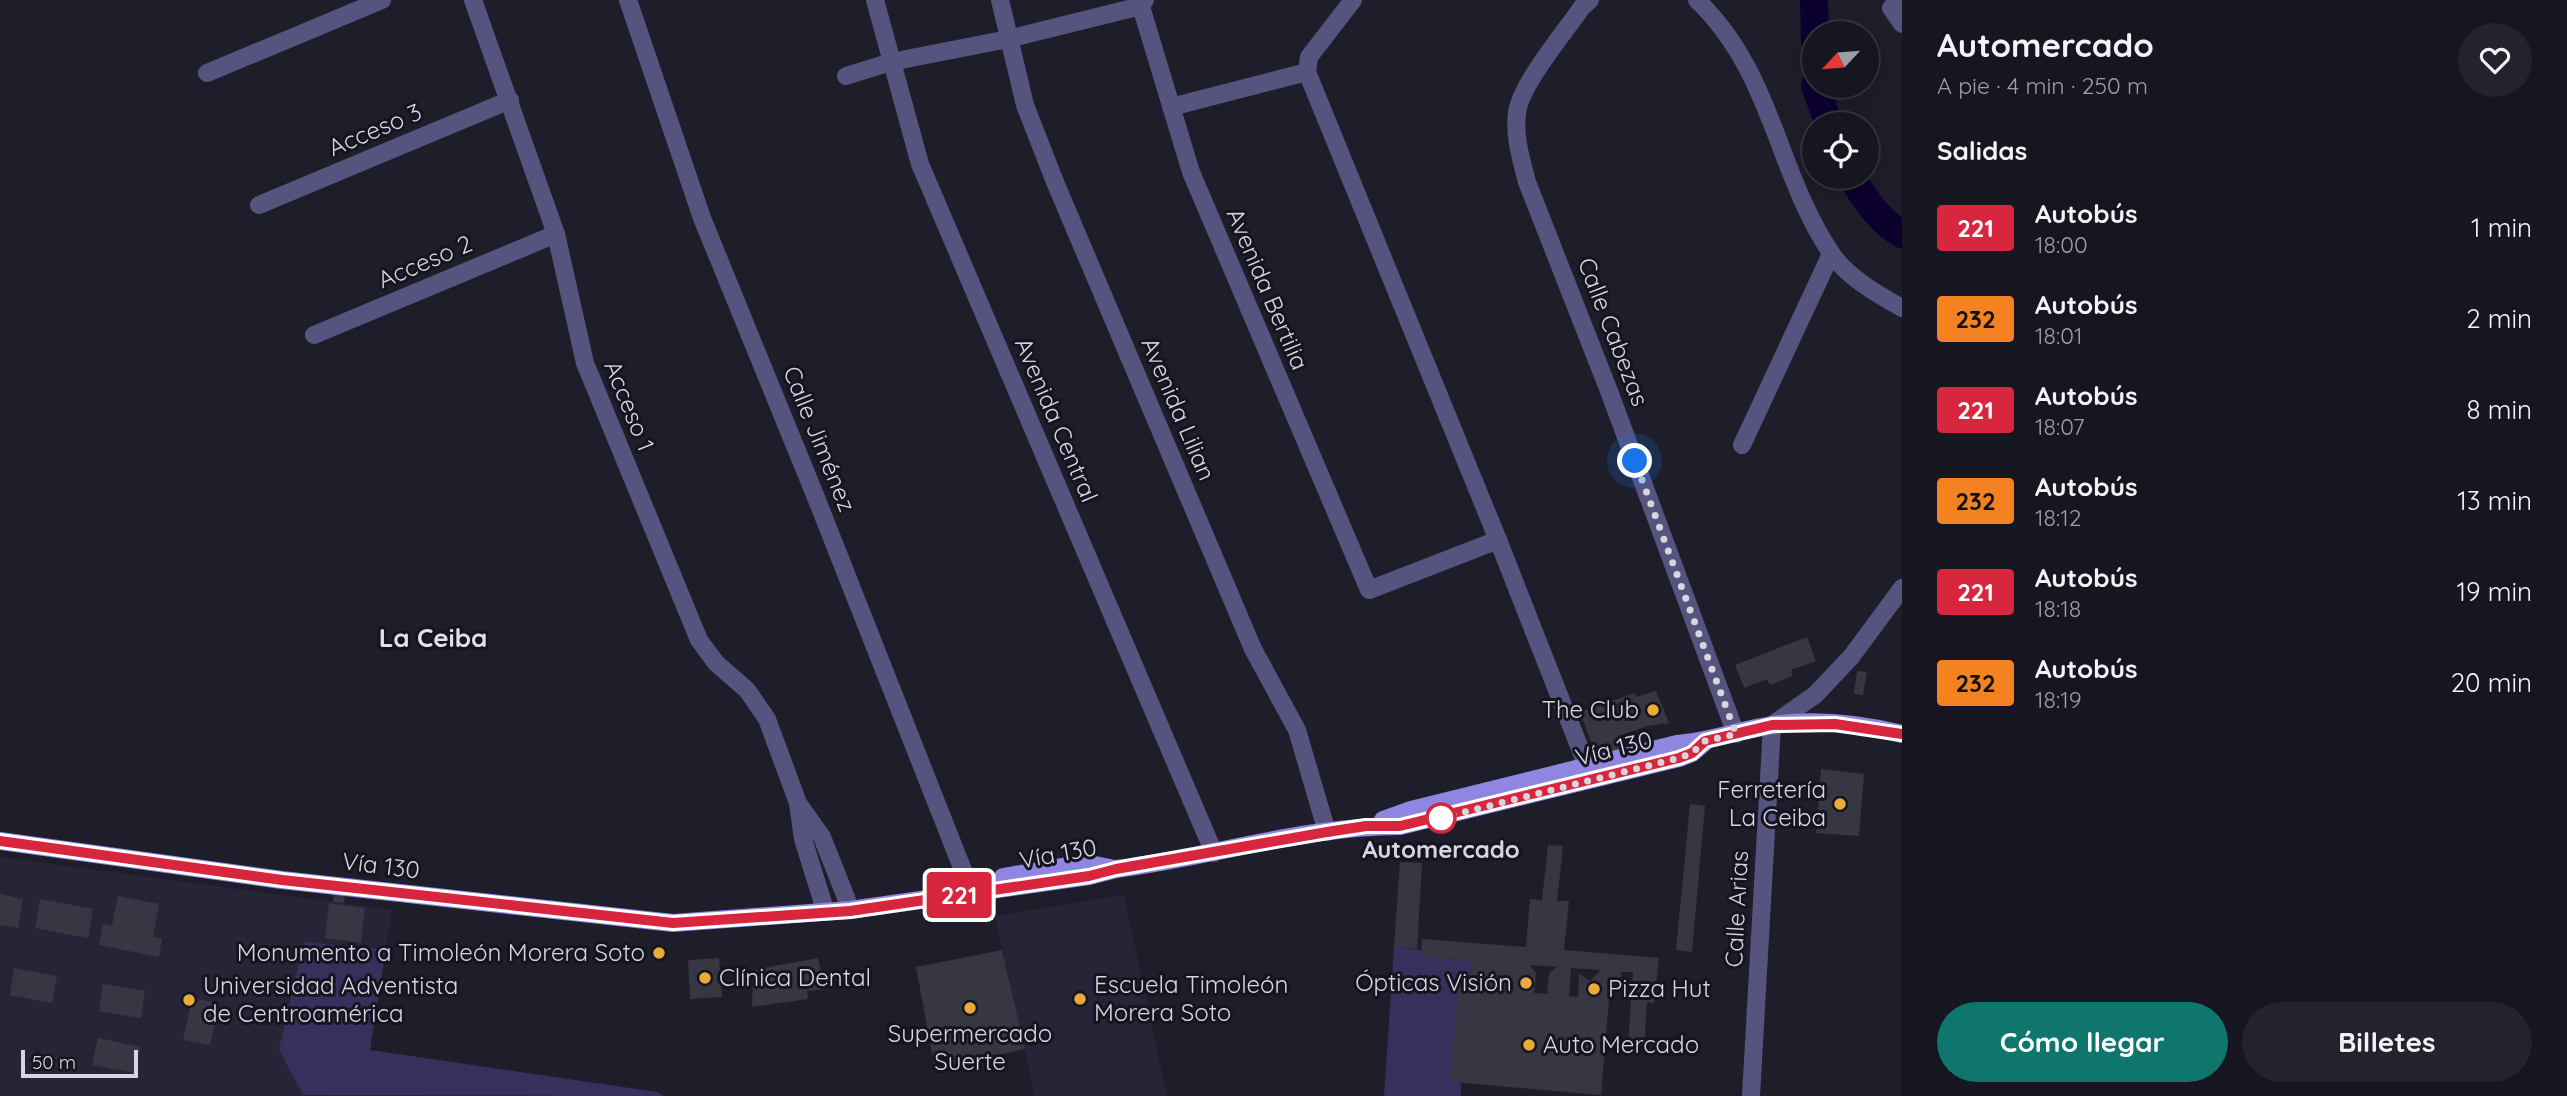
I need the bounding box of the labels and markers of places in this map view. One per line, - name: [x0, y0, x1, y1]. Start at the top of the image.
- place label: The Club: [1541, 694, 1639, 724]
- marker: The Club: [1645, 702, 1661, 718]
- place label: Ferretería La Ceiba: [1717, 774, 1826, 832]
- marker: Ferretería La Ceiba: [1832, 796, 1848, 812]
- marker: Automercado: [1426, 803, 1456, 833]
- place label: Automercado: [1362, 834, 1520, 864]
- place label: Monumento a Timoleón Morera Soto: [237, 937, 645, 967]
- marker: Monumento a Timoleón Morera Soto: [651, 945, 667, 961]
- place label: Clínica Dental: [719, 962, 871, 992]
- place label: Ópticas Visión: [1355, 967, 1512, 997]
- place label: Escuela Timoleón Morera Soto: [1094, 969, 1288, 1027]
- place label: Universidad Adventista de Centroamérica: [203, 970, 458, 1028]
- marker: Clínica Dental: [697, 970, 713, 986]
- place label: Pizza Hut: [1608, 973, 1711, 1003]
- marker: Ópticas Visión: [1518, 975, 1534, 991]
- marker: Pizza Hut: [1586, 981, 1602, 997]
- marker: Escuela Timoleón Morera Soto: [1072, 991, 1088, 1007]
- marker: Universidad Adventista de Centroamérica: [181, 992, 197, 1008]
- marker: Supermercado Suerte: [962, 1000, 978, 1016]
- place label: Supermercado Suerte: [888, 1018, 1052, 1076]
- place label: Auto Mercado: [1543, 1029, 1699, 1059]
- marker: Auto Mercado: [1521, 1037, 1537, 1053]

